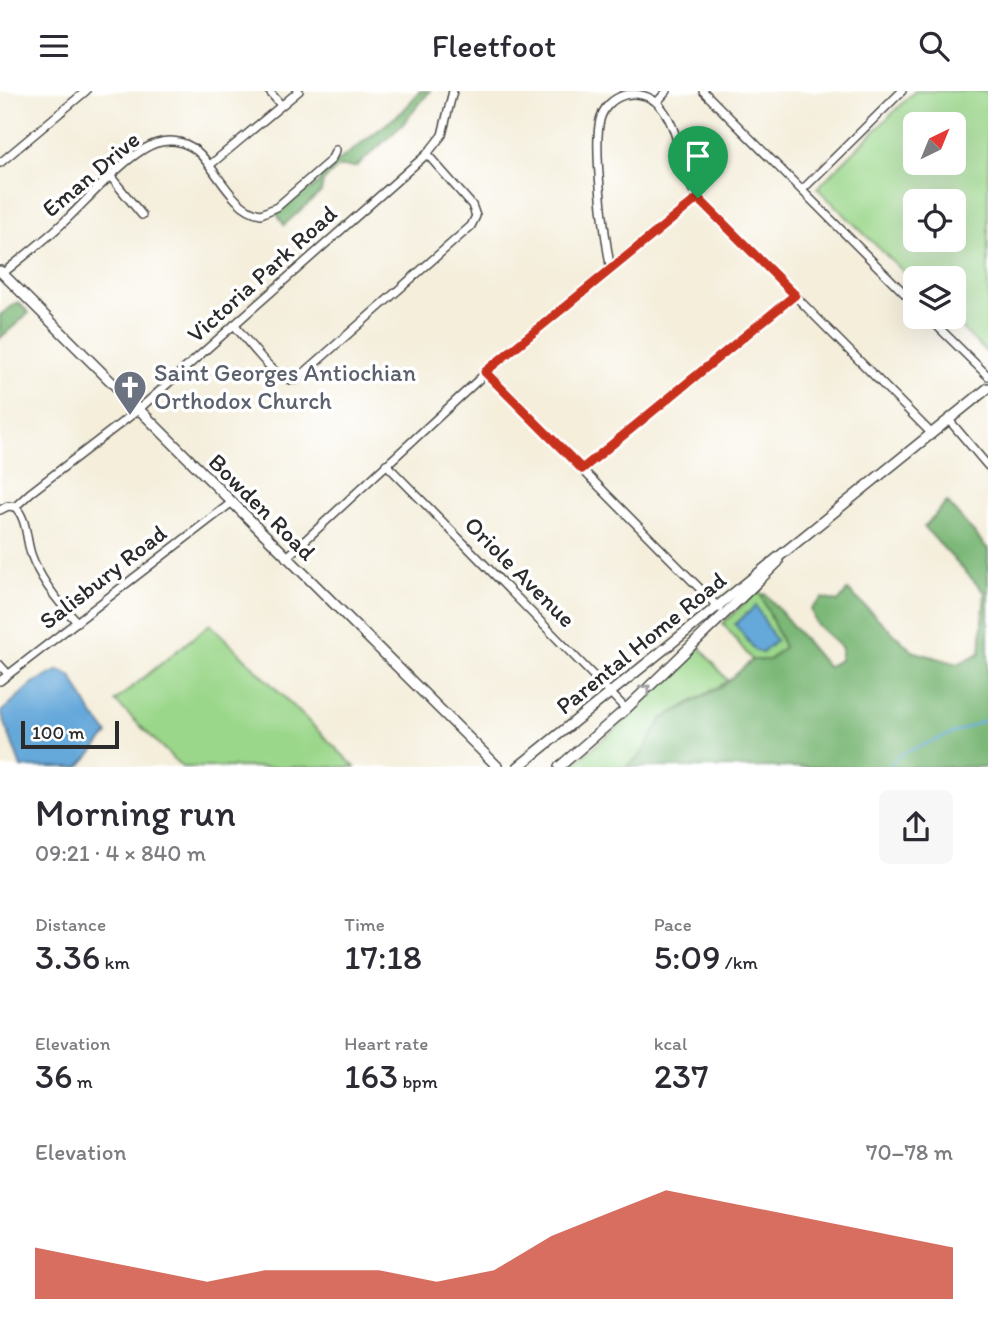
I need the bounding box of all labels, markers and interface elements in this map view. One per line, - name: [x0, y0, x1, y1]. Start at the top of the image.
- icon: menu: [35, 27, 73, 65]
- text: Fleetfoot: [432, 27, 556, 65]
- icon: search: [915, 27, 953, 65]
- north arrow: [903, 112, 966, 175]
- map controls: [903, 112, 966, 329]
- street label: Eman Drive: [36, 124, 145, 223]
- pin: [668, 126, 728, 198]
- icon: arrive: [679, 137, 717, 175]
- button: locate: [903, 189, 966, 252]
- street label: Victoria Park Road: [181, 199, 343, 348]
- button: layers: [903, 266, 966, 329]
- place label: Saint Georges Antiochian Orthodox Church: [154, 358, 416, 415]
- church icon: Saint Georges Antiochian Orthodox Church: [111, 368, 149, 417]
- street label: Bowden Road: [203, 447, 322, 566]
- street label: Oriole Avenue: [459, 510, 582, 633]
- street label: Salisbury Road: [33, 518, 172, 635]
- street label: Parental Home Road: [550, 565, 732, 720]
- one-way arrow: [638, 684, 651, 697]
- scale bar: [21, 718, 119, 750]
- text: 100 m: [32, 721, 84, 744]
- text: Morning run: [35, 790, 236, 836]
- button: share: [879, 790, 953, 864]
- text: 09:21 · 4 × 840 m: [35, 839, 206, 867]
- text: Distance: [35, 913, 106, 936]
- text: Time: [344, 913, 385, 936]
- text: Pace: [654, 913, 692, 936]
- text: 3.36: [35, 936, 100, 978]
- text: 17:18: [344, 936, 422, 978]
- text: 5:09: [654, 936, 720, 978]
- text: km: [100, 951, 130, 974]
- text: /km: [720, 951, 758, 974]
- text: Elevation: [35, 1032, 111, 1055]
- text: Heart rate: [344, 1032, 428, 1055]
- text: kcal: [654, 1032, 687, 1055]
- text: 36: [35, 1055, 73, 1097]
- text: 163: [344, 1055, 398, 1097]
- text: 237: [654, 1055, 709, 1097]
- text: m: [73, 1070, 93, 1093]
- text: bpm: [398, 1070, 438, 1093]
- text: Elevation: [35, 1138, 126, 1166]
- text: 70–78 m: [866, 1138, 953, 1166]

